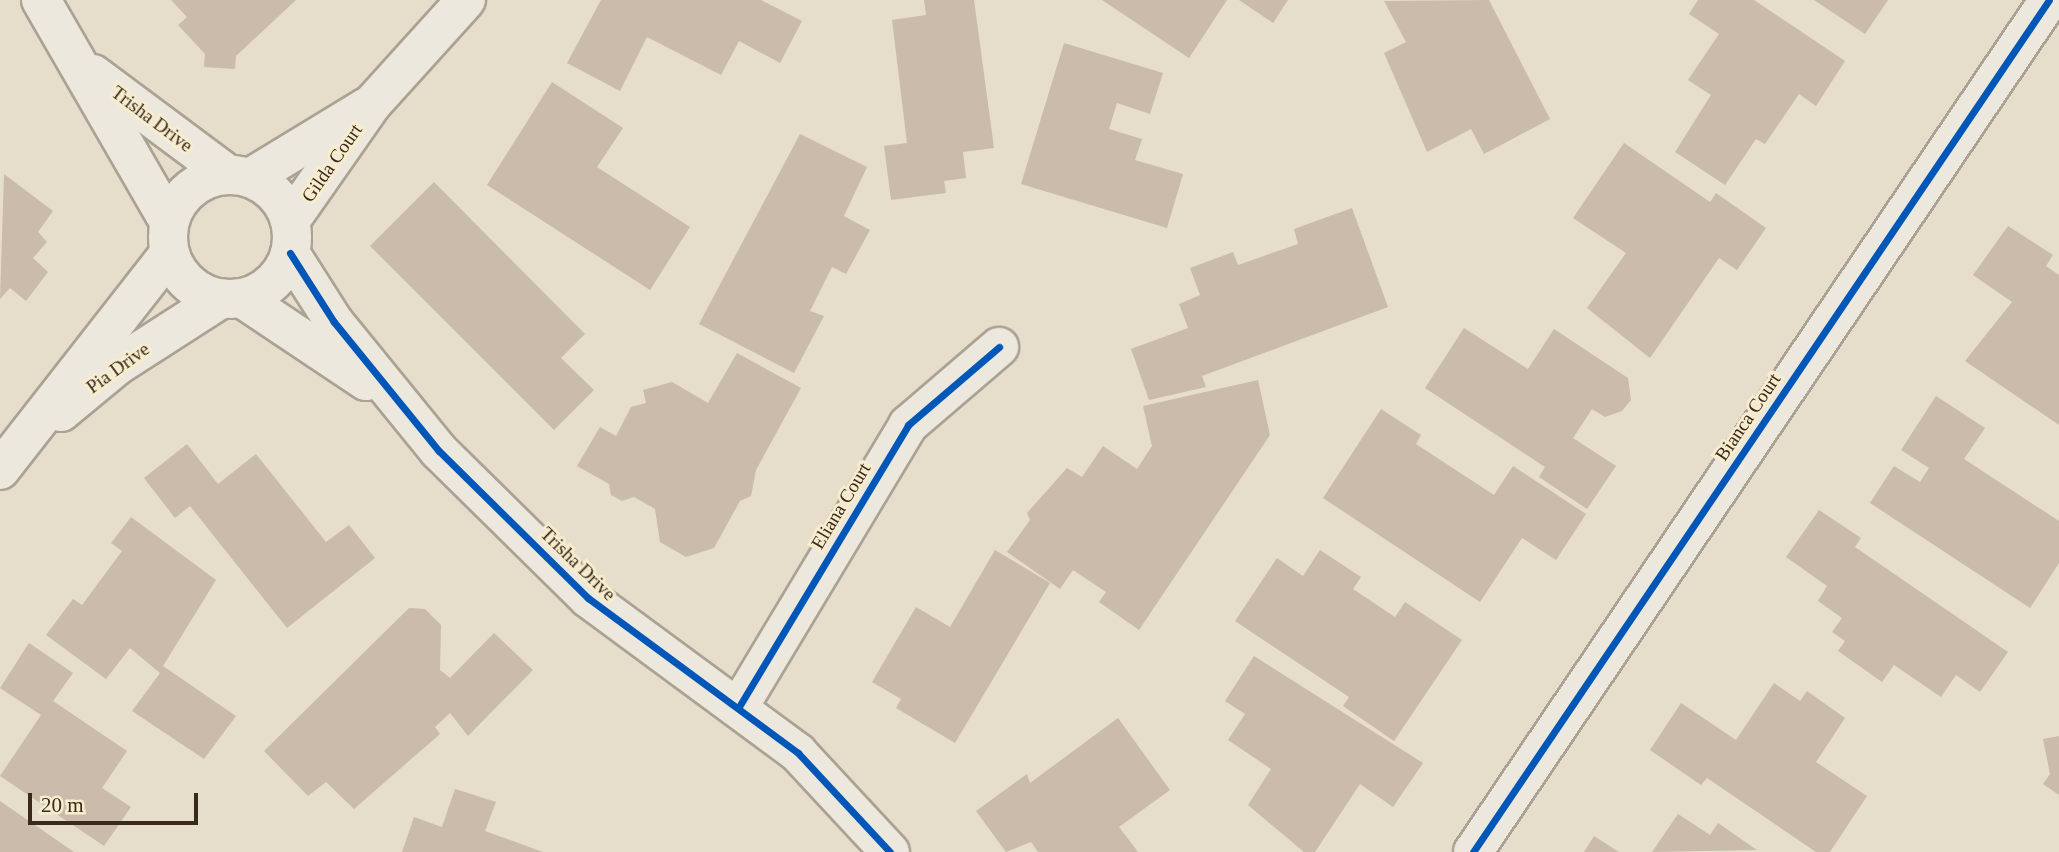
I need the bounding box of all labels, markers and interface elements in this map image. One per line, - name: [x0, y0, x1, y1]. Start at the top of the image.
- street label: Trisha Drive: [107, 81, 197, 157]
- street label: Gilda Court: [297, 120, 367, 206]
- street label: Pia Drive: [82, 338, 154, 398]
- street label: Bianca Court: [1710, 369, 1786, 465]
- street label: Eliana Court: [806, 459, 876, 553]
- street label: Trisha Drive: [536, 522, 620, 606]
- scale bar: [32, 778, 201, 822]
- text: 20 m: [41, 793, 84, 817]

